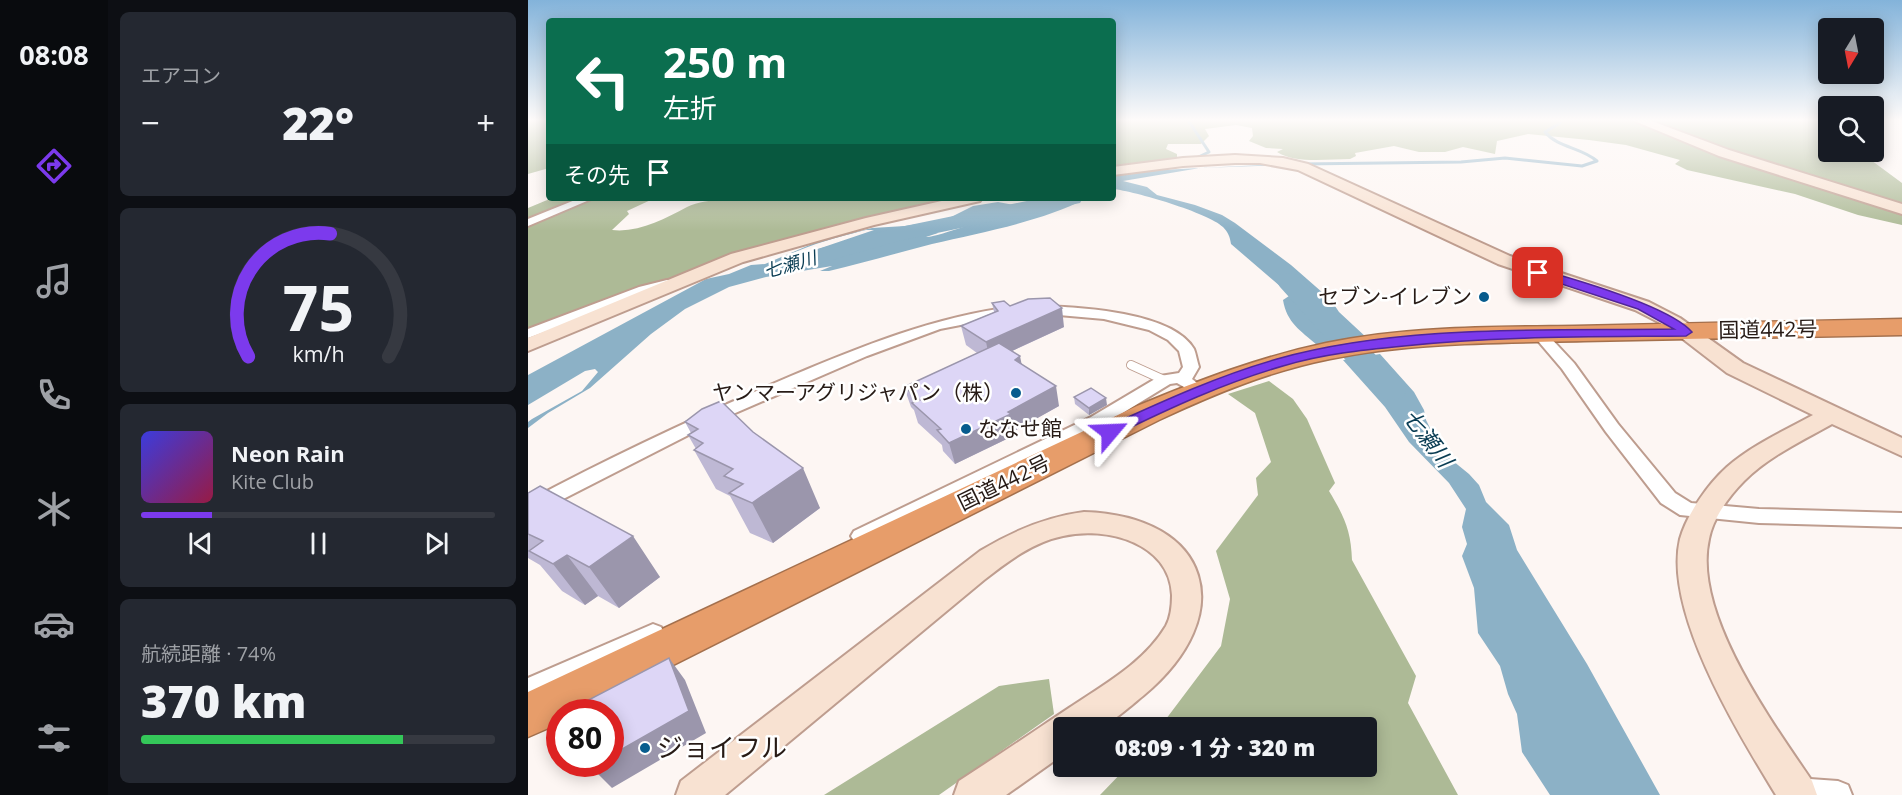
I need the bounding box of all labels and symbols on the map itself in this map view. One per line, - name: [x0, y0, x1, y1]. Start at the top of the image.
- north arrow: [1818, 18, 1884, 84]
- water label: 七瀬川: [760, 245, 821, 283]
- pin: [1512, 247, 1563, 298]
- place label: セブン-イレブン: [1318, 282, 1472, 310]
- marker: セブン-イレブン: [1477, 290, 1491, 304]
- street label: 国道442号: [1718, 314, 1818, 344]
- place label: ヤンマーアグリジャパン（株）: [712, 378, 1004, 406]
- marker: ヤンマーアグリジャパン（株）: [1009, 386, 1023, 400]
- position arrow: [1078, 400, 1142, 464]
- water label: 七瀬川: [1397, 402, 1462, 474]
- place label: ななせ館: [978, 414, 1062, 442]
- marker: ななせ館: [959, 422, 973, 436]
- street label: 国道442号: [953, 448, 1054, 516]
- speed limit sign: 80: [546, 699, 624, 777]
- place label: ジョイフル: [657, 729, 787, 765]
- marker: ジョイフル: [638, 741, 652, 755]

